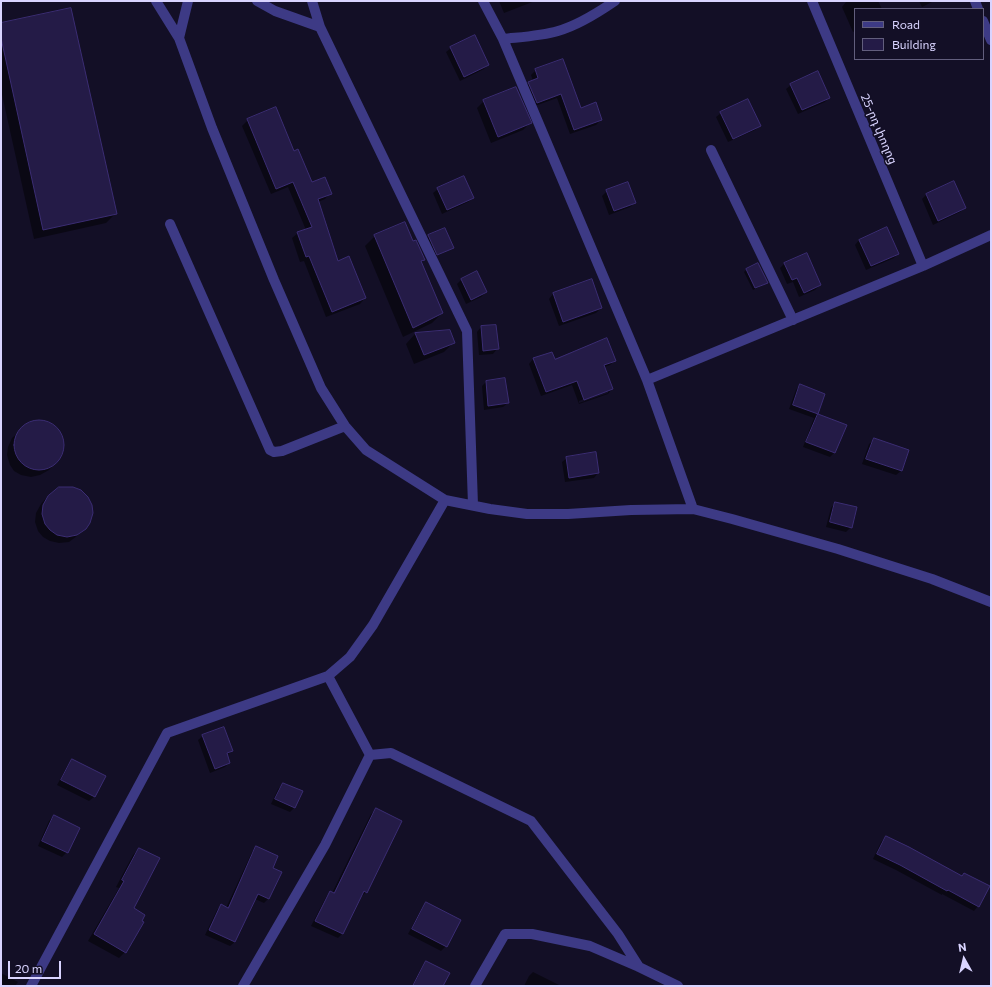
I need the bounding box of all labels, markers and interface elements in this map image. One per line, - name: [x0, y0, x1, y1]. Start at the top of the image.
- legend: [854, 8, 984, 60]
- text: Road: [892, 17, 920, 31]
- text: Building: [892, 37, 936, 51]
- street label: 25-րդ փողոց: [858, 92, 900, 166]
- north arrow: [944, 939, 984, 979]
- text: N: [957, 940, 967, 954]
- scale bar: [10, 953, 63, 979]
- text: 20 m: [15, 961, 42, 975]

